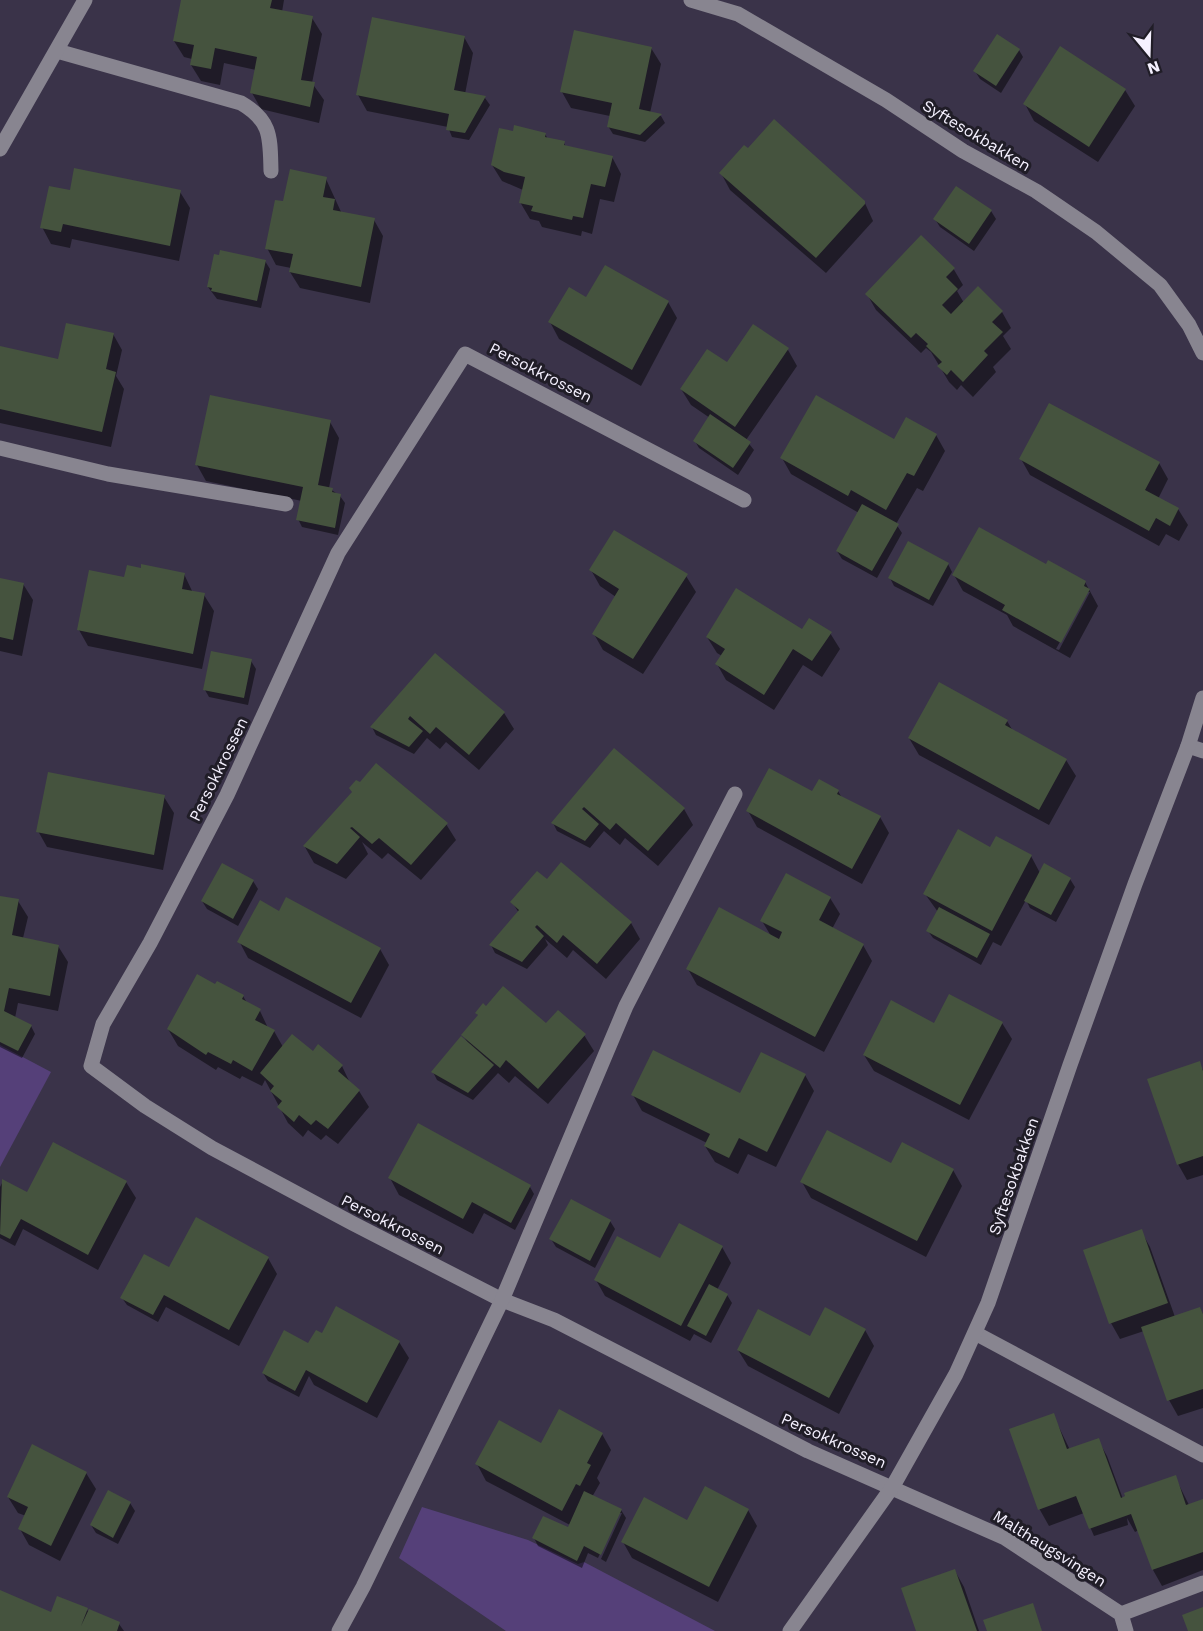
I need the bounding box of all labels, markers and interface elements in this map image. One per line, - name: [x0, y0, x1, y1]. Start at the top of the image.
- north arrow: [1119, 24, 1179, 84]
- text: N: [1145, 57, 1162, 79]
- street label: Syftesokbakken: [919, 96, 1034, 175]
- street label: Persokkrossen: [486, 338, 595, 407]
- street label: Persokkrossen: [185, 714, 252, 824]
- street label: Syftesokbakken: [985, 1115, 1042, 1237]
- street label: Persokkrossen: [338, 1190, 447, 1259]
- street label: Persokkrossen: [778, 1409, 889, 1472]
- street label: Malthaugsvingen: [990, 1506, 1110, 1591]

